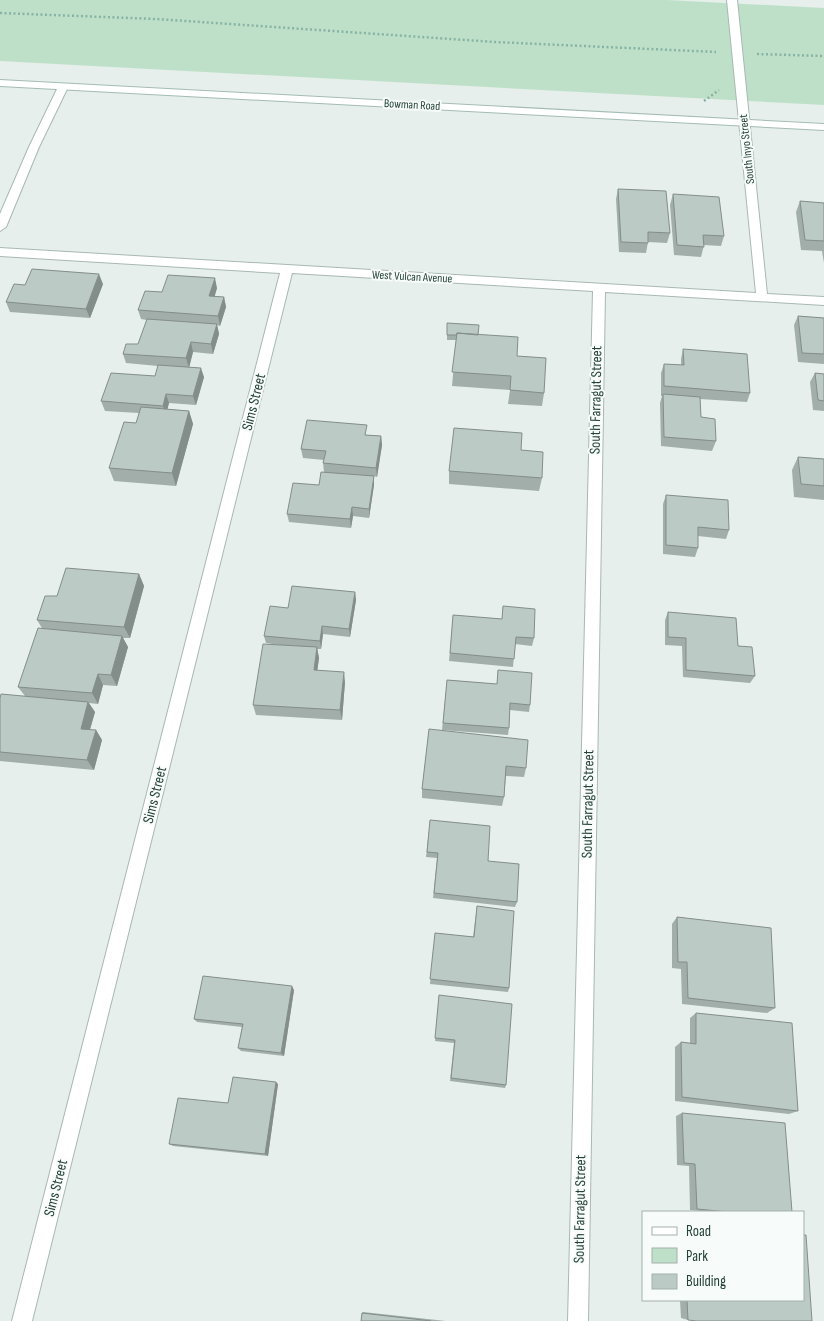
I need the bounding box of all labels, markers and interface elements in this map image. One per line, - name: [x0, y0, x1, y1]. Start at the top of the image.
- street label: Bowman Road: [383, 96, 441, 114]
- street label: South Inyo Street: [736, 113, 758, 185]
- street label: West Vulcan Avenue: [371, 267, 453, 287]
- street label: South Farragut Street: [586, 345, 606, 454]
- street label: Sims Street: [238, 371, 270, 433]
- street label: South Farragut Street: [578, 749, 598, 858]
- street label: Sims Street: [139, 764, 171, 826]
- street label: South Farragut Street: [570, 1154, 590, 1263]
- street label: Sims Street: [40, 1157, 72, 1219]
- legend: [642, 1211, 804, 1301]
- text: Road: [686, 1222, 711, 1241]
- text: Park: [686, 1247, 708, 1266]
- text: Building: [686, 1272, 726, 1291]

